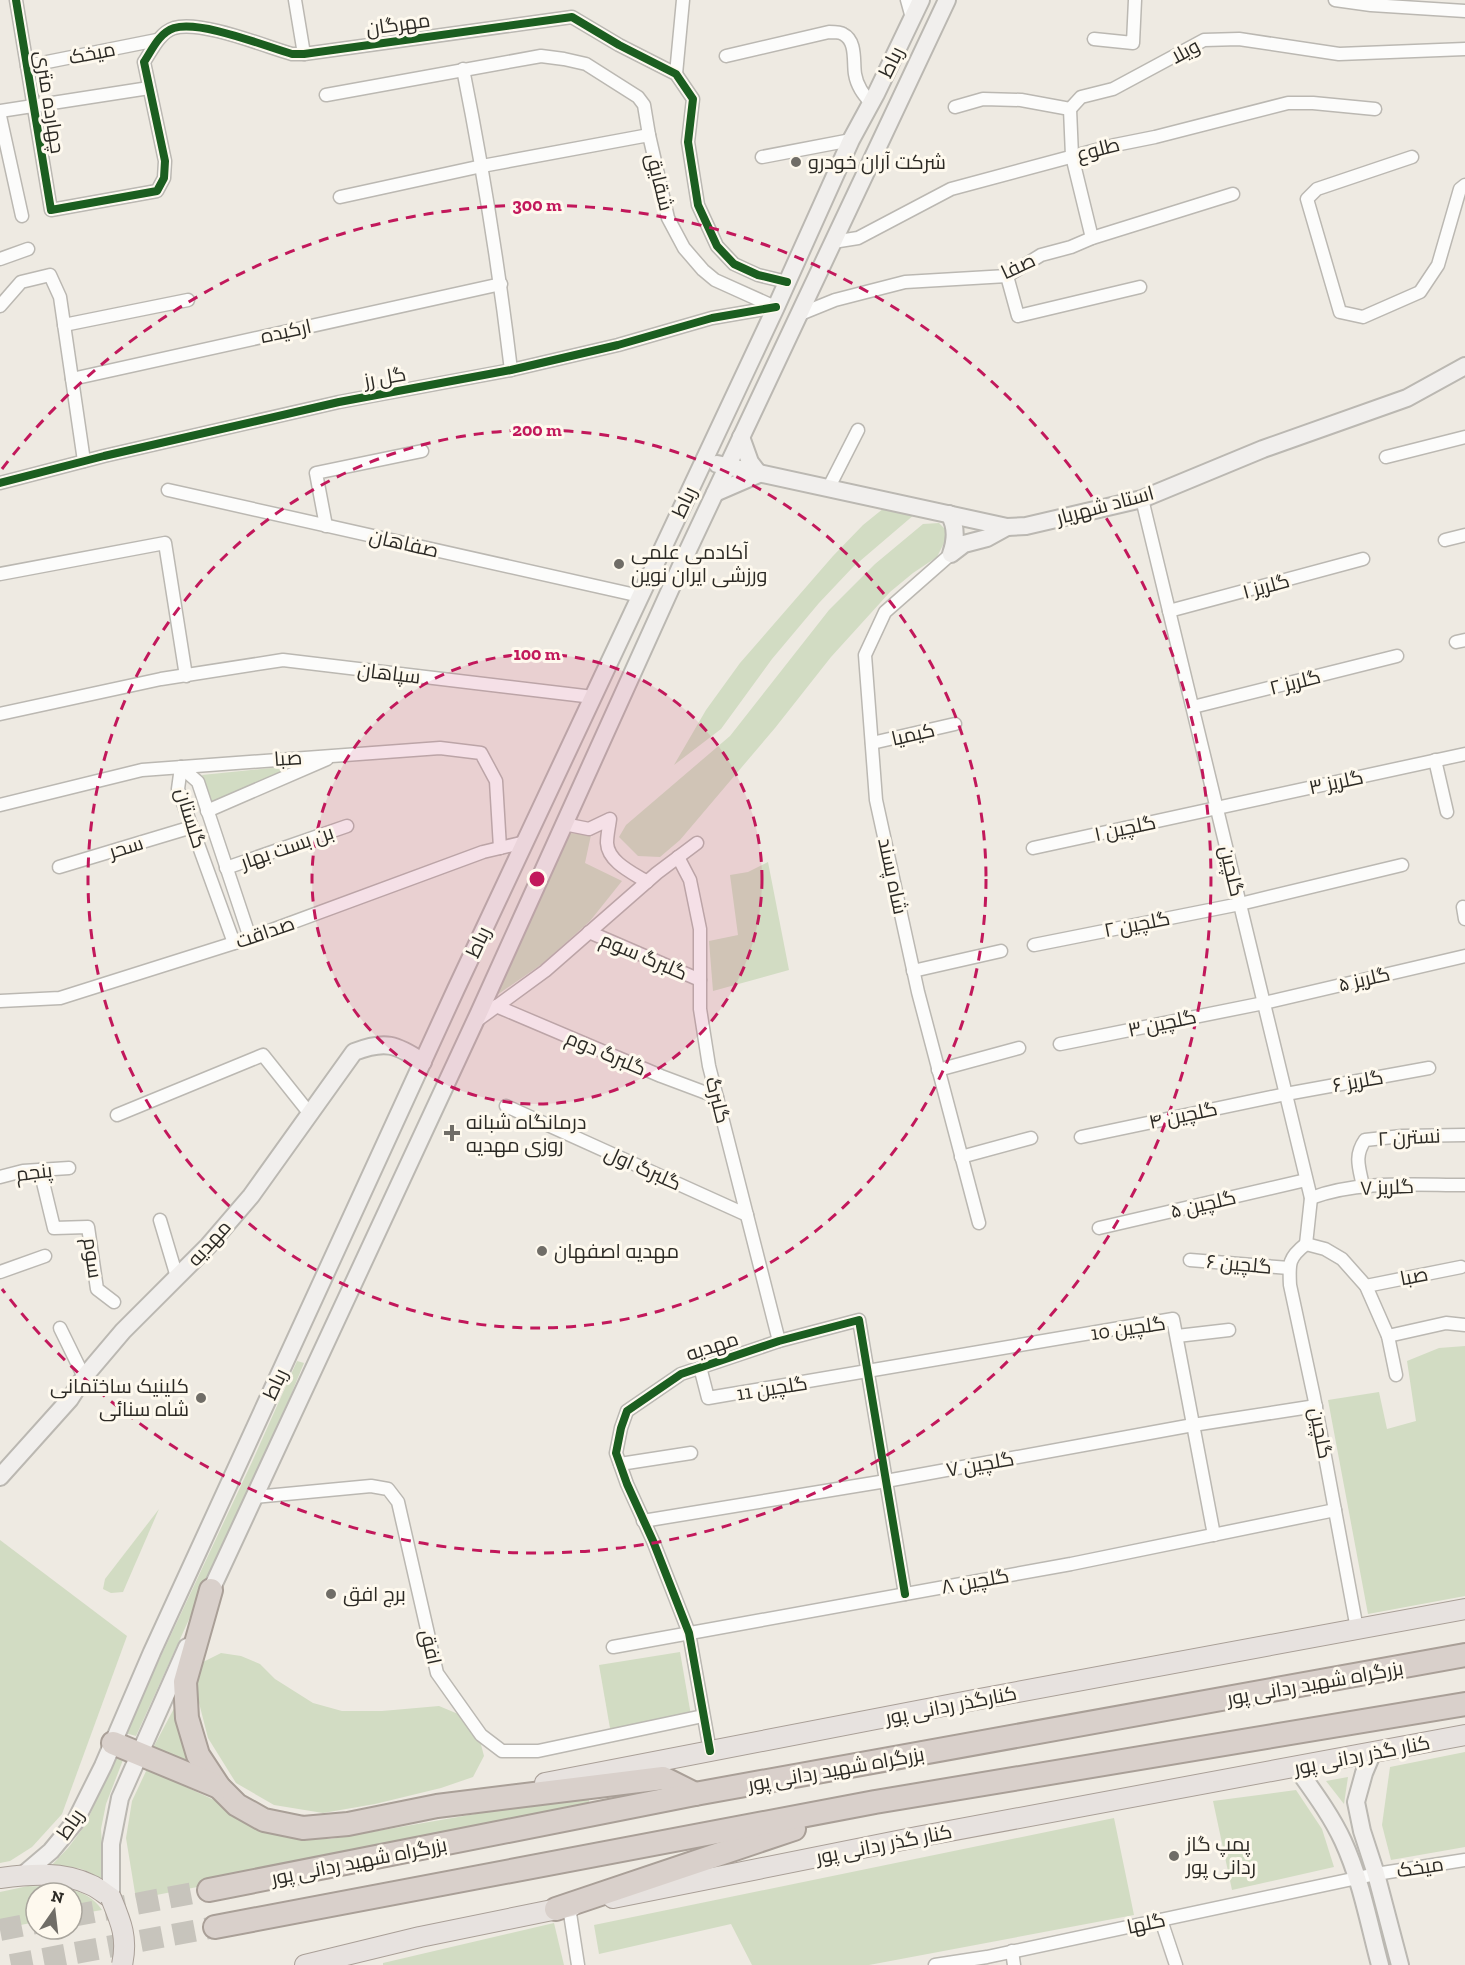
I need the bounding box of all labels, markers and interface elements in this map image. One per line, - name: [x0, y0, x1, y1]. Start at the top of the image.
- street label: مهرگان: [364, 8, 432, 41]
- street label: ویلا: [1166, 33, 1204, 69]
- street label: میخک: [67, 37, 117, 69]
- street label: رباط: [873, 42, 909, 82]
- street label: چهارده متری: [29, 49, 70, 155]
- street label: طلوع: [1074, 132, 1123, 168]
- place label: شرکت آران خودرو: [808, 150, 946, 175]
- street label: شقایق: [640, 151, 679, 214]
- marker: شرکت آران خودرو: [789, 155, 803, 169]
- text: 300 m: [512, 194, 562, 216]
- street label: صفا: [997, 248, 1039, 284]
- street label: ارکیده: [258, 314, 314, 348]
- street label: گل رز: [361, 361, 408, 394]
- text: 200 m: [512, 419, 562, 441]
- street label: استاد شهریار: [1053, 480, 1157, 531]
- street label: رباط: [666, 483, 702, 521]
- street label: صفاهان: [367, 523, 441, 564]
- place label: آکادمی علمی ورزشی ایران نوین: [631, 540, 767, 588]
- marker: آکادمی علمی ورزشی ایران نوین: [612, 557, 626, 571]
- street label: گلریز ۱: [1240, 568, 1292, 604]
- text: 100 m: [513, 643, 561, 665]
- street label: سپاهان: [356, 657, 422, 690]
- street label: گلریز ۲: [1267, 664, 1323, 700]
- street label: کیمیا: [889, 717, 937, 751]
- street label: صبا: [273, 745, 303, 771]
- street label: گلریز ۳: [1307, 765, 1365, 799]
- street label: گلستان: [170, 785, 212, 851]
- street label: گلچین ۱: [1092, 810, 1158, 847]
- street label: بن بست بهار: [236, 820, 337, 875]
- street label: سحر: [105, 830, 146, 864]
- street label: شاه پسند: [872, 835, 913, 917]
- street label: گلچین: [1214, 843, 1249, 899]
- centre of rings: [527, 869, 547, 889]
- street label: گلچین ۲: [1102, 906, 1172, 943]
- street label: صداقت: [232, 911, 298, 953]
- street label: رباط: [460, 923, 496, 961]
- street label: گلبرگ سوم: [596, 927, 691, 987]
- street label: گلریز ۵: [1336, 961, 1392, 997]
- street label: گلچین ۳: [1125, 1004, 1199, 1043]
- street label: گلبرگ دوم: [561, 1025, 650, 1082]
- street label: گلریز ۶: [1331, 1065, 1385, 1097]
- street label: گلبرگ: [701, 1074, 735, 1126]
- street label: گلچین ۴: [1147, 1096, 1220, 1135]
- place label: درمانگاه شبانه روزی مهدیه: [466, 1110, 587, 1158]
- street label: نسترن ۲: [1377, 1123, 1441, 1152]
- marker: درمانگاه شبانه روزی مهدیه: [443, 1124, 461, 1142]
- street label: گلبرگ اول: [601, 1140, 685, 1196]
- street label: پنجم: [14, 1158, 54, 1188]
- street label: گلریز ۷: [1360, 1174, 1414, 1200]
- street label: گلچین ۵: [1168, 1185, 1239, 1224]
- street label: مهدیه: [182, 1215, 237, 1272]
- street label: سوم: [76, 1236, 108, 1280]
- place label: مهدیه اصفهان: [554, 1239, 679, 1264]
- marker: مهدیه اصفهان: [535, 1244, 549, 1258]
- street label: گلچین ۶: [1205, 1249, 1273, 1280]
- street label: صبا: [1398, 1262, 1430, 1290]
- street label: گلچین 10: [1089, 1311, 1167, 1346]
- street label: مهدیه: [683, 1326, 742, 1367]
- street label: رباط: [257, 1365, 293, 1403]
- street label: گلچین 11: [735, 1371, 809, 1406]
- place label: کلینیک ساختمانی شاه سنائی: [50, 1374, 189, 1422]
- marker: کلینیک ساختمانی شاه سنائی: [194, 1391, 208, 1405]
- street label: گلچین: [1303, 1405, 1338, 1461]
- street label: گلچین ۷: [944, 1446, 1016, 1483]
- street label: گلچین ۸: [939, 1563, 1011, 1600]
- place label: برج افق: [343, 1582, 406, 1608]
- marker: برج افق: [324, 1587, 338, 1601]
- street label: افق: [414, 1627, 447, 1667]
- street label: بزرگراه شهید ردانی پور: [1224, 1656, 1405, 1711]
- street label: کنارگذر ردانی پور: [882, 1680, 1019, 1731]
- street label: کنار گذر ردانی پور: [1291, 1730, 1432, 1781]
- street label: بزرگراه شهید ردانی پور: [745, 1742, 926, 1797]
- street label: رباط: [51, 1804, 89, 1844]
- street label: کنار گذر ردانی پور: [813, 1819, 954, 1870]
- street label: بزرگراه شهید ردانی پور: [268, 1832, 449, 1891]
- place label: پمپ گاز ردانی پور: [1185, 1832, 1256, 1880]
- marker: پمپ گاز ردانی پور: [1167, 1849, 1181, 1863]
- street label: میخک: [1395, 1851, 1445, 1883]
- north arrow: [24, 1881, 84, 1941]
- text: N: [49, 1886, 66, 1908]
- street label: گلها: [1125, 1907, 1168, 1940]

